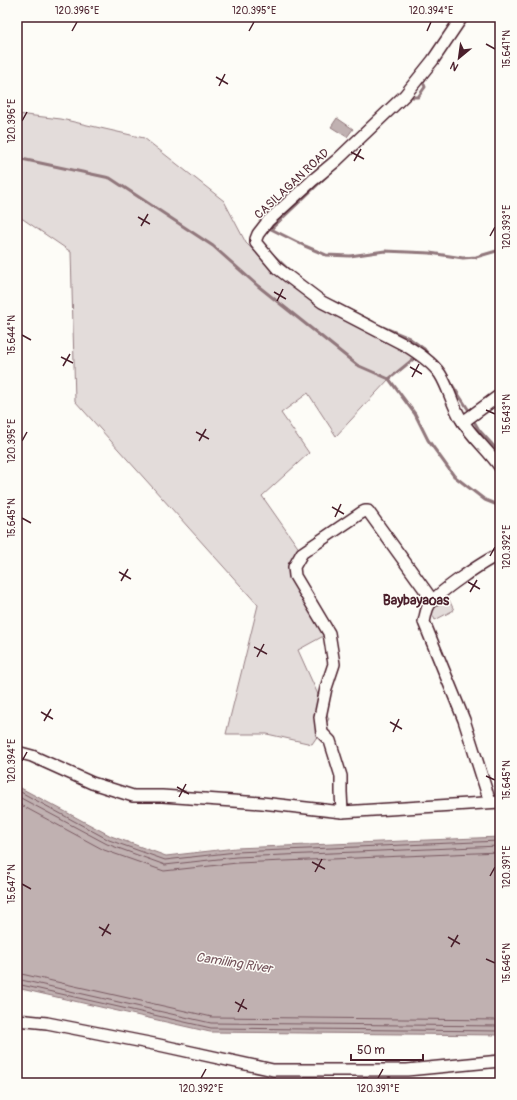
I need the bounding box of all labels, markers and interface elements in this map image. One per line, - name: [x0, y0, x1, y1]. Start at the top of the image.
- text: 120.396°E: [55, 5, 99, 17]
- text: 120.395°E: [232, 5, 276, 17]
- text: 120.394°E: [409, 5, 453, 17]
- text: 15.641°N: [501, 30, 513, 68]
- north arrow: [439, 38, 479, 78]
- text: N: [447, 59, 461, 74]
- text: 120.396°E: [6, 99, 18, 143]
- street label: CASILAGAN ROAD: [252, 145, 333, 222]
- text: 120.393°E: [501, 205, 513, 249]
- text: 15.644°N: [6, 315, 18, 355]
- text: 15.643°N: [501, 394, 513, 434]
- text: 120.395°E: [6, 419, 18, 463]
- text: 15.645°N: [6, 498, 18, 538]
- text: 120.392°E: [501, 525, 513, 569]
- district label: Baybayaoas: [383, 592, 450, 609]
- text: 120.394°E: [6, 739, 18, 783]
- text: 15.645°N: [501, 760, 513, 800]
- text: 120.391°E: [501, 846, 513, 888]
- text: 15.647°N: [6, 864, 18, 904]
- text: 15.646°N: [501, 943, 513, 983]
- water label: Camiling River: [195, 949, 276, 977]
- scale bar: [351, 1036, 423, 1062]
- text: 50 m: [357, 1043, 385, 1058]
- text: 120.392°E: [179, 1083, 223, 1095]
- text: 120.391°E: [357, 1083, 399, 1095]

